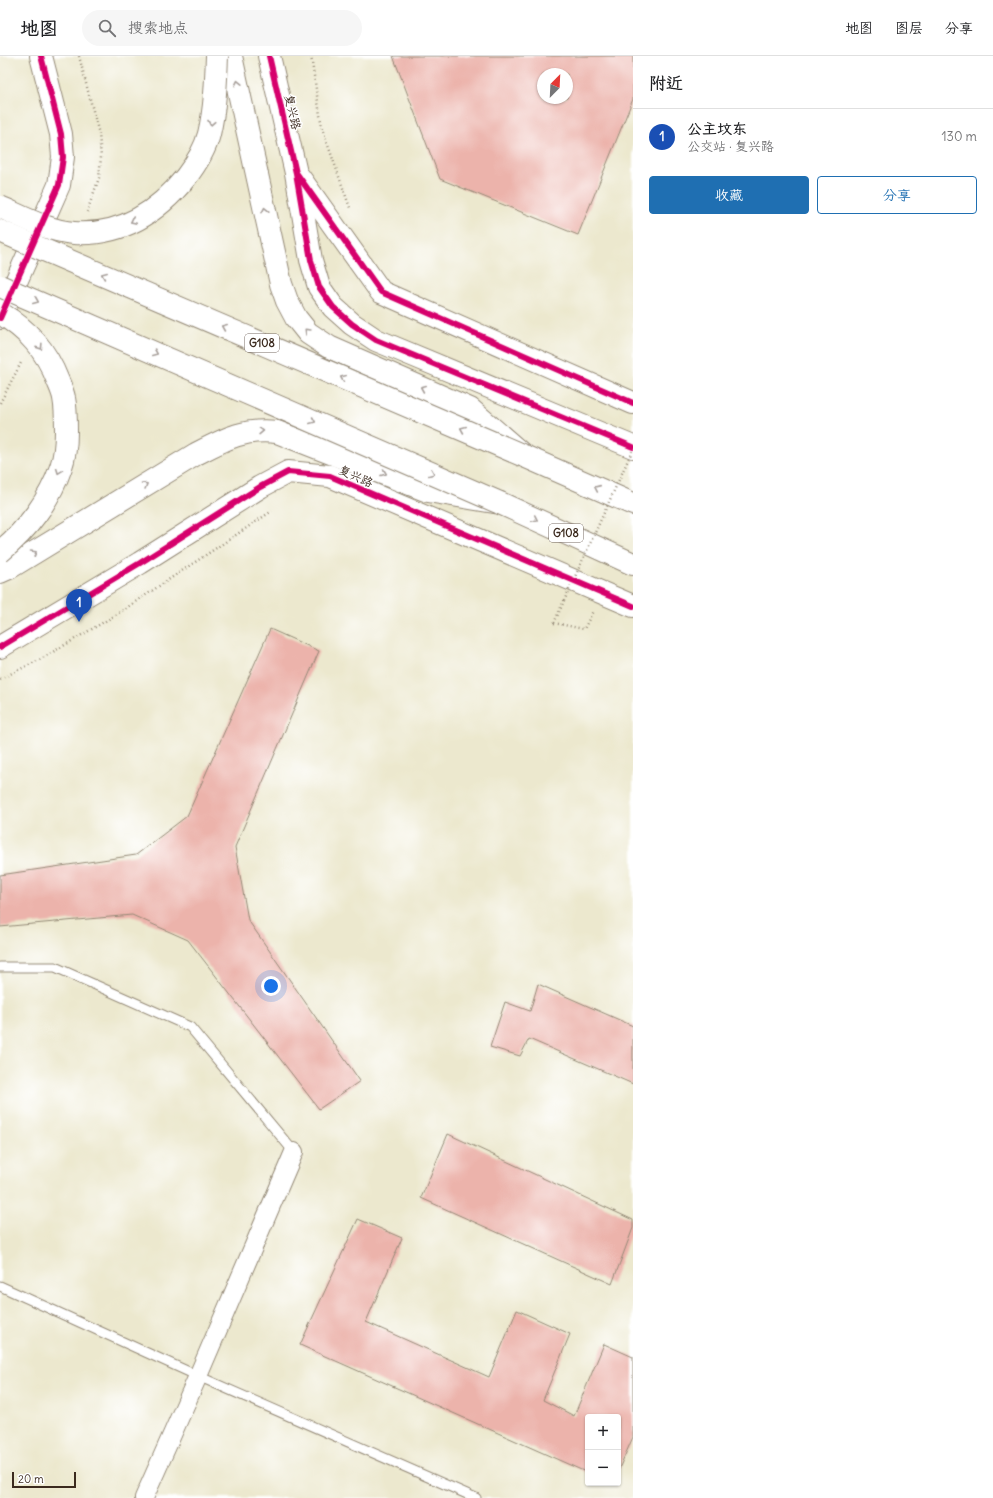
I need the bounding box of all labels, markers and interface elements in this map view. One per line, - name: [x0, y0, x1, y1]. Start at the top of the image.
- search box: [82, 10, 362, 46]
- text: 地图: [20, 16, 58, 40]
- icon: search: [96, 17, 118, 39]
- text: 搜索地点: [128, 18, 188, 37]
- text: 地图: [845, 19, 873, 37]
- text: 图层: [895, 19, 923, 37]
- text: 分享: [945, 19, 973, 37]
- north arrow: [537, 68, 573, 104]
- text: 附近: [649, 72, 683, 94]
- one-way arrow: [234, 80, 242, 86]
- street label: 复兴路: [282, 93, 304, 131]
- one-way arrow: [207, 119, 216, 126]
- text: 公主坟东: [687, 119, 747, 138]
- text: 1: [659, 128, 665, 145]
- text: 130 m: [941, 128, 977, 145]
- text: 公交站 · 复兴路: [687, 138, 774, 155]
- button: 收藏: [649, 176, 809, 214]
- button: 分享: [817, 176, 977, 214]
- one-way arrow: [261, 207, 269, 213]
- one-way arrow: [130, 216, 138, 224]
- one-way arrow: [101, 272, 108, 280]
- one-way arrow: [32, 297, 39, 305]
- one-way arrow: [220, 323, 227, 331]
- one-way arrow: [304, 328, 312, 336]
- road number: G108: [245, 334, 279, 352]
- one-way arrow: [35, 343, 43, 350]
- one-way arrow: [151, 348, 159, 356]
- one-way arrow: [340, 375, 348, 383]
- one-way arrow: [420, 385, 427, 393]
- one-way arrow: [309, 417, 316, 425]
- one-way arrow: [459, 426, 467, 434]
- one-way arrow: [258, 427, 264, 435]
- street label: 复兴路: [336, 462, 376, 490]
- one-way arrow: [56, 467, 64, 474]
- one-way arrow: [428, 468, 436, 476]
- one-way arrow: [380, 469, 387, 477]
- one-way arrow: [141, 482, 148, 489]
- one-way arrow: [594, 485, 602, 493]
- one-way arrow: [531, 514, 539, 522]
- road number: G108: [549, 524, 583, 542]
- one-way arrow: [30, 550, 37, 557]
- pin: 1: [66, 589, 92, 622]
- your location: [261, 976, 281, 996]
- map controls: [585, 1414, 621, 1486]
- button: +: [585, 1414, 621, 1450]
- button: −: [585, 1450, 621, 1486]
- scale bar: [12, 1470, 76, 1489]
- text: 20 m: [18, 1472, 44, 1486]

